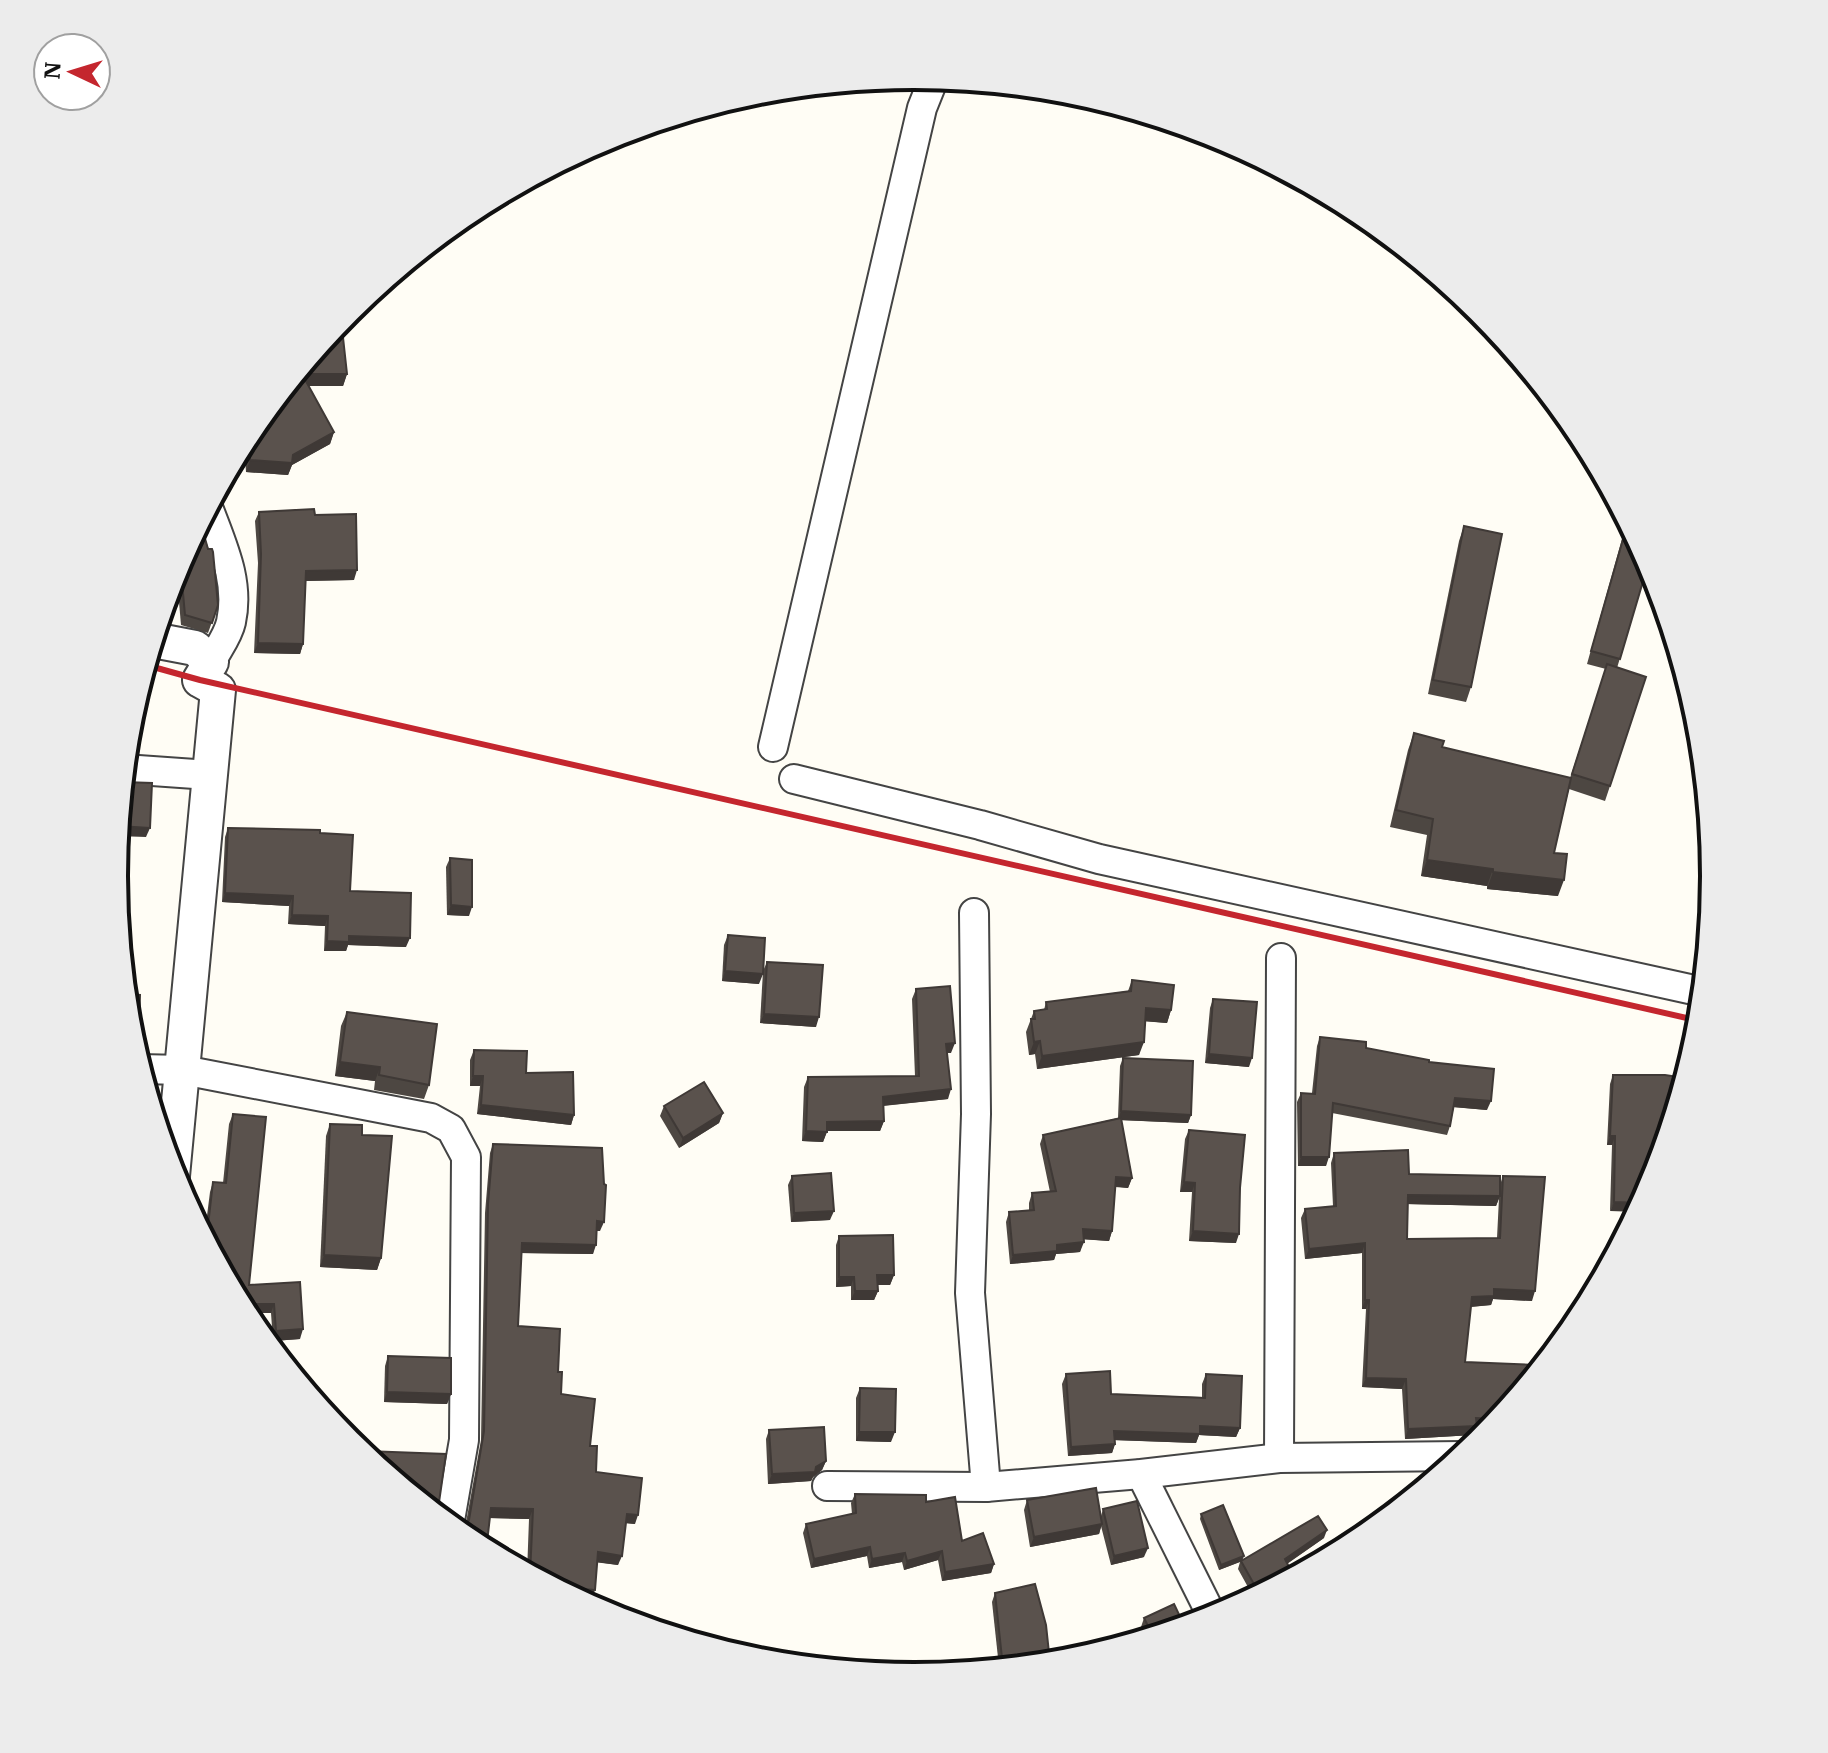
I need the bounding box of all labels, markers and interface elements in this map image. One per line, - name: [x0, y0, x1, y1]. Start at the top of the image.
- north arrow: [32, 32, 112, 112]
- text: N: [36, 61, 67, 80]

